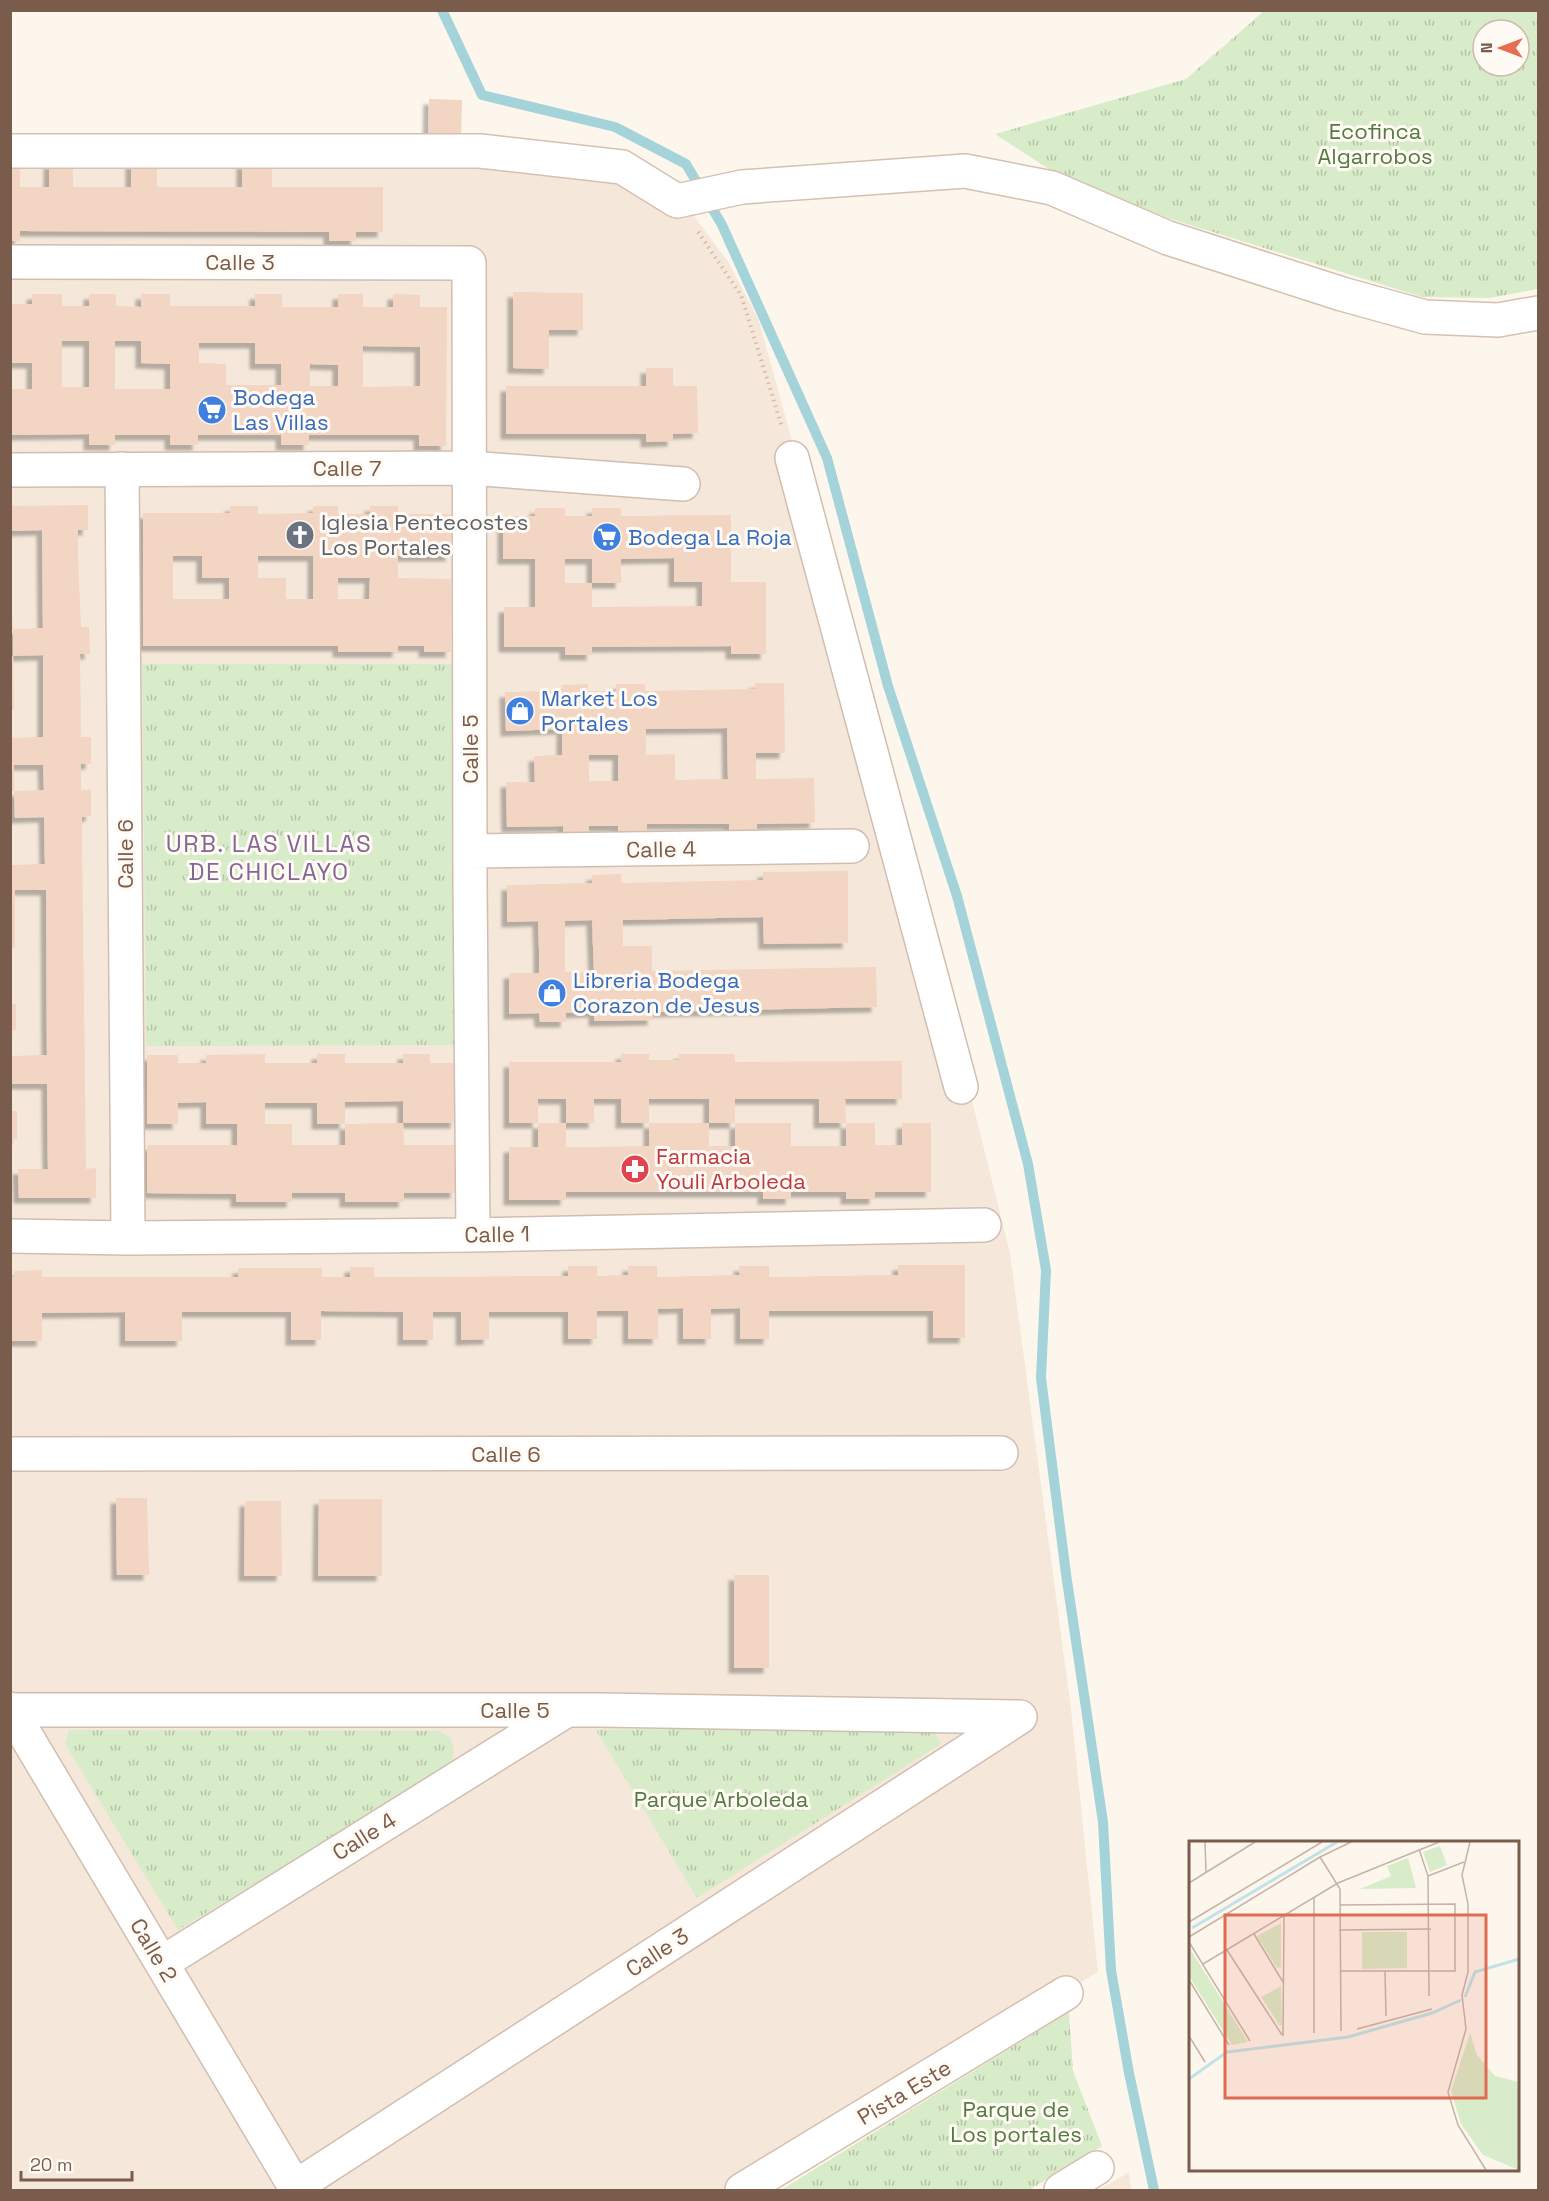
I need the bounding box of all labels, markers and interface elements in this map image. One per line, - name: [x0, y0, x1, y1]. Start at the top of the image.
- north arrow: [1471, 18, 1531, 78]
- text: N: [1476, 43, 1497, 53]
- park label: Ecofinca Algarrobos: [1317, 117, 1433, 170]
- street label: Calle 3: [205, 248, 275, 276]
- place label: Bodega Las Villas: [233, 383, 328, 436]
- supermarket icon: Bodega Las Villas: [196, 394, 228, 426]
- street label: Calle 7: [313, 454, 381, 482]
- place label: Iglesia Pentecostes Los Portales: [321, 508, 528, 561]
- church icon: Iglesia Pentecostes Los Portales: [284, 519, 316, 551]
- supermarket icon: Bodega La Roja: [591, 521, 623, 553]
- place label: Bodega La Roja: [628, 523, 792, 551]
- place label: Market Los Portales: [541, 684, 658, 737]
- shop icon: Market Los Portales: [504, 695, 536, 727]
- street label: Calle 5: [456, 714, 484, 784]
- street label: Calle 6: [111, 819, 139, 889]
- district label: URB. LAS VILLAS DE CHICLAYO: [166, 828, 372, 887]
- street label: Calle 4: [626, 834, 696, 864]
- place label: Libreria Bodega Corazon de Jesus: [573, 966, 760, 1019]
- shop icon: Libreria Bodega Corazon de Jesus: [536, 977, 568, 1009]
- place label: Farmacia Youli Arboleda: [656, 1142, 806, 1195]
- pharmacy icon: Farmacia Youli Arboleda: [619, 1153, 651, 1185]
- street label: Calle 1: [464, 1219, 530, 1249]
- street label: Calle 6: [471, 1440, 541, 1468]
- street label: Calle 5: [480, 1696, 550, 1724]
- park label: Parque Arboleda: [634, 1785, 809, 1813]
- street label: Calle 4: [327, 1805, 401, 1866]
- inset map: [1189, 1841, 1519, 2171]
- street label: Calle 2: [124, 1913, 184, 1987]
- street label: Calle 3: [620, 1921, 694, 1983]
- street label: Pista Este: [852, 2053, 956, 2131]
- park label: Parque de Los portales: [950, 2095, 1082, 2148]
- scale bar: [21, 2144, 132, 2182]
- text: 20 m: [30, 2153, 73, 2176]

